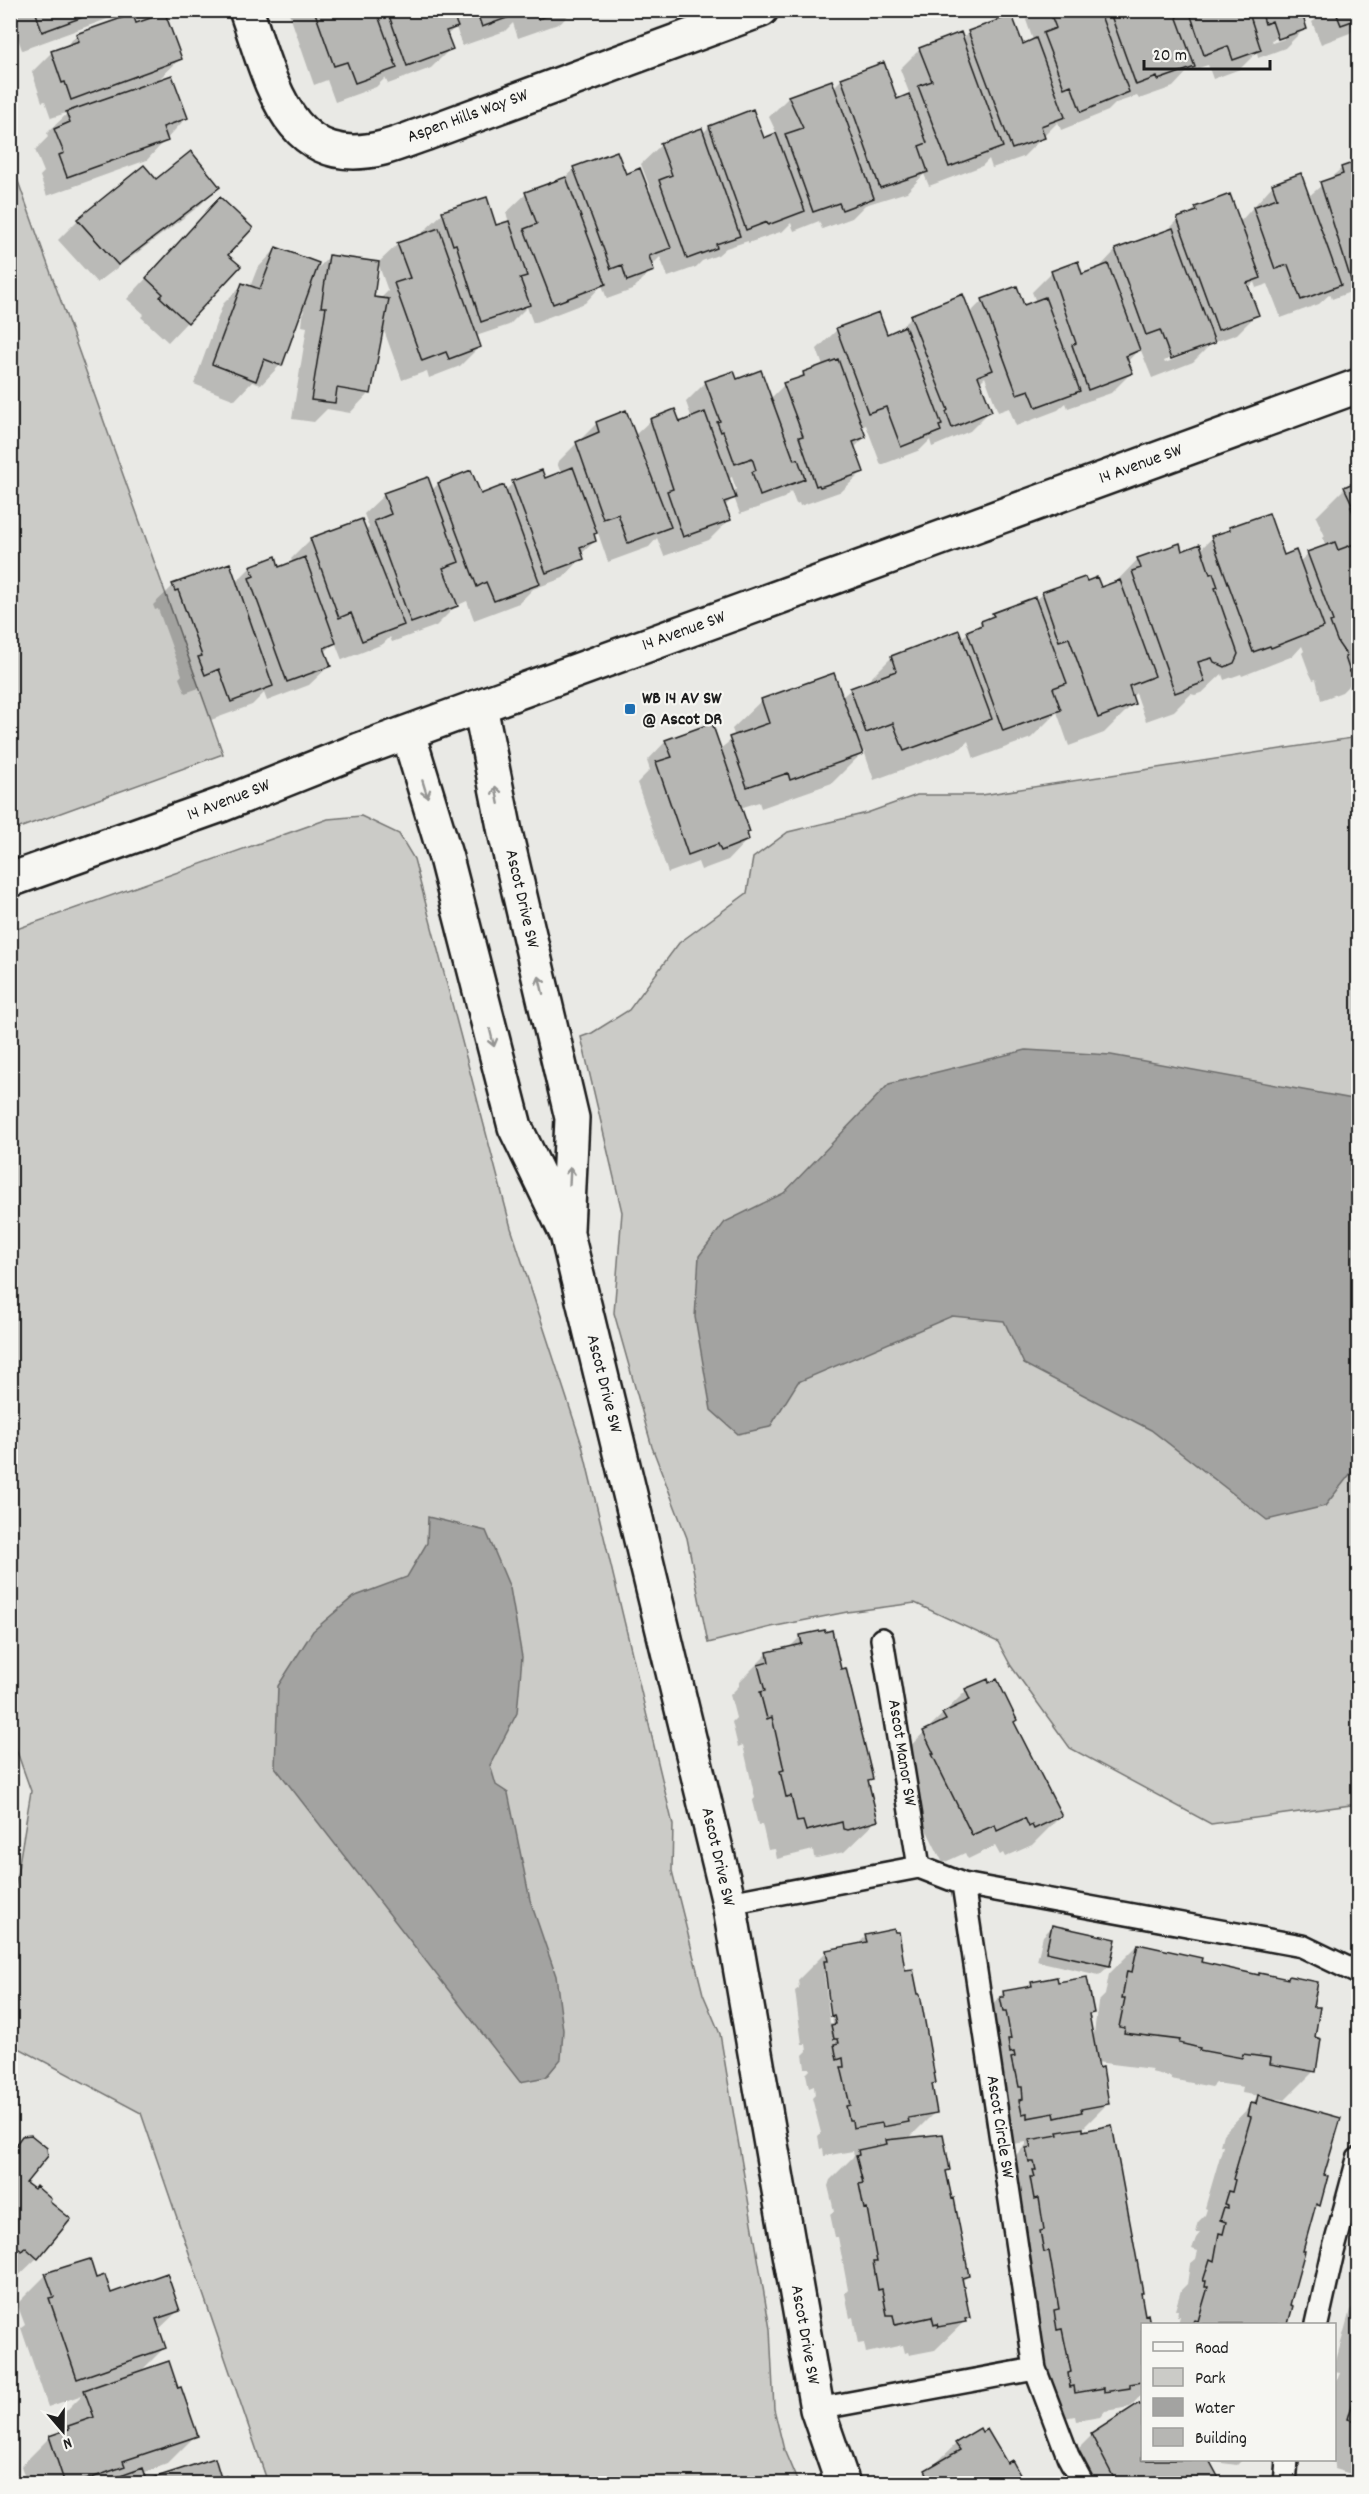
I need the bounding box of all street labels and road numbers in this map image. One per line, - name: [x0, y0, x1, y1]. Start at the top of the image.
- street label: Aspen Hills Way SW: [404, 83, 533, 151]
- street label: 14 Avenue SW: [1096, 438, 1187, 492]
- street label: 14 Avenue SW: [639, 605, 730, 659]
- street label: 14 Avenue SW: [184, 773, 275, 828]
- street label: Ascot Drive SW: [498, 847, 545, 951]
- street label: Ascot Drive SW: [579, 1332, 627, 1436]
- street label: Ascot Manor SW: [880, 1698, 922, 1809]
- street label: Ascot Drive SW: [694, 1805, 741, 1909]
- street label: Ascot Circle SW: [979, 2074, 1020, 2181]
- street label: Ascot Drive SW: [783, 2283, 825, 2387]

